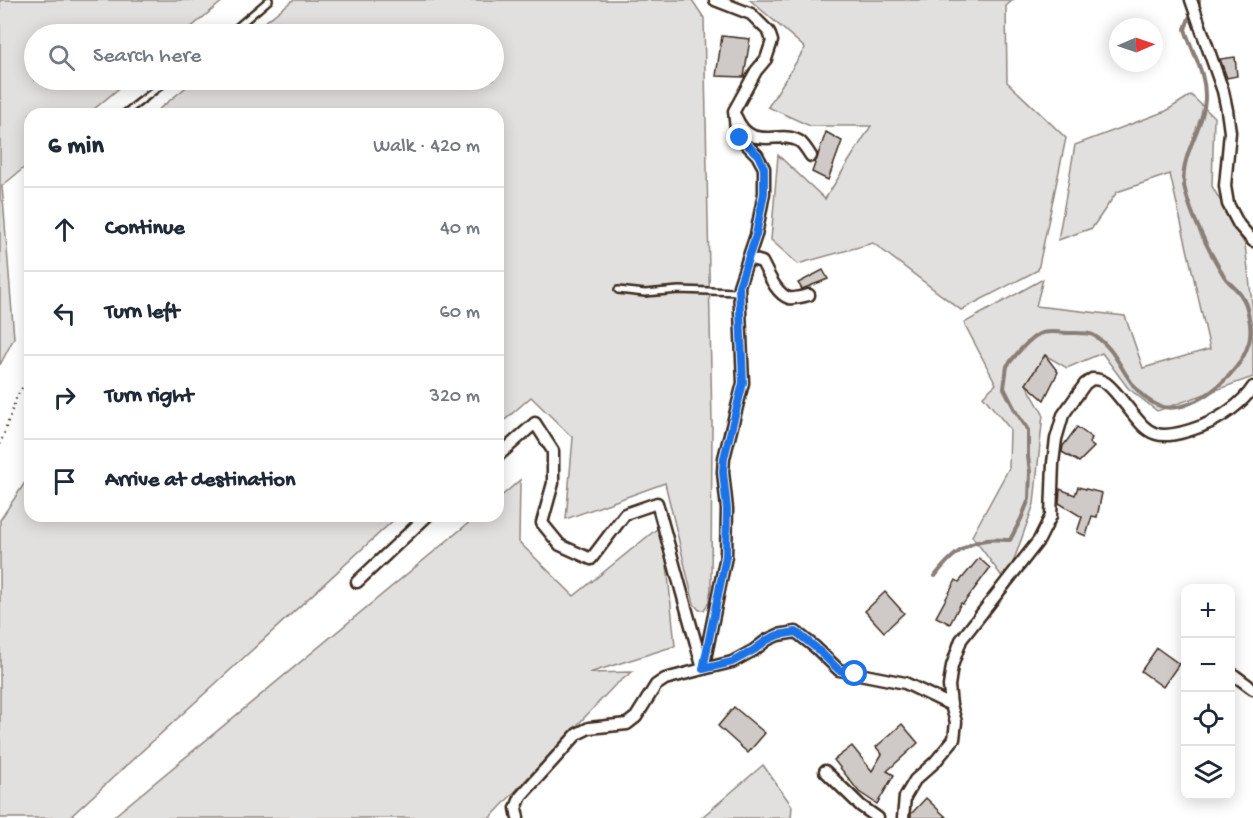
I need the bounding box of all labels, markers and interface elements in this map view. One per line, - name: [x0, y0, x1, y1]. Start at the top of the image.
- north arrow: [1109, 18, 1163, 72]
- search box: [24, 24, 504, 90]
- icon: search: [45, 41, 78, 74]
- text: Search here: [93, 44, 201, 70]
- route end: [726, 124, 752, 150]
- text: 6 min: [48, 132, 104, 163]
- text: Walk · 420 m: [373, 136, 480, 159]
- icon: ahead: [48, 213, 81, 246]
- text: Continue: [105, 216, 185, 242]
- text: 40 m: [440, 218, 480, 241]
- icon: left: [48, 297, 81, 330]
- text: Turn left: [105, 300, 179, 326]
- text: 60 m: [440, 302, 480, 325]
- icon: right: [48, 381, 81, 414]
- text: Turn right: [105, 384, 193, 410]
- text: 320 m: [430, 386, 480, 409]
- icon: arrive: [48, 465, 81, 498]
- text: Arrive at destination: [105, 468, 295, 494]
- map controls: [1181, 584, 1235, 800]
- button: +: [1181, 584, 1235, 638]
- button: −: [1181, 638, 1235, 692]
- route start: [841, 660, 867, 686]
- button: locate: [1181, 692, 1235, 746]
- button: layers: [1181, 746, 1235, 800]

